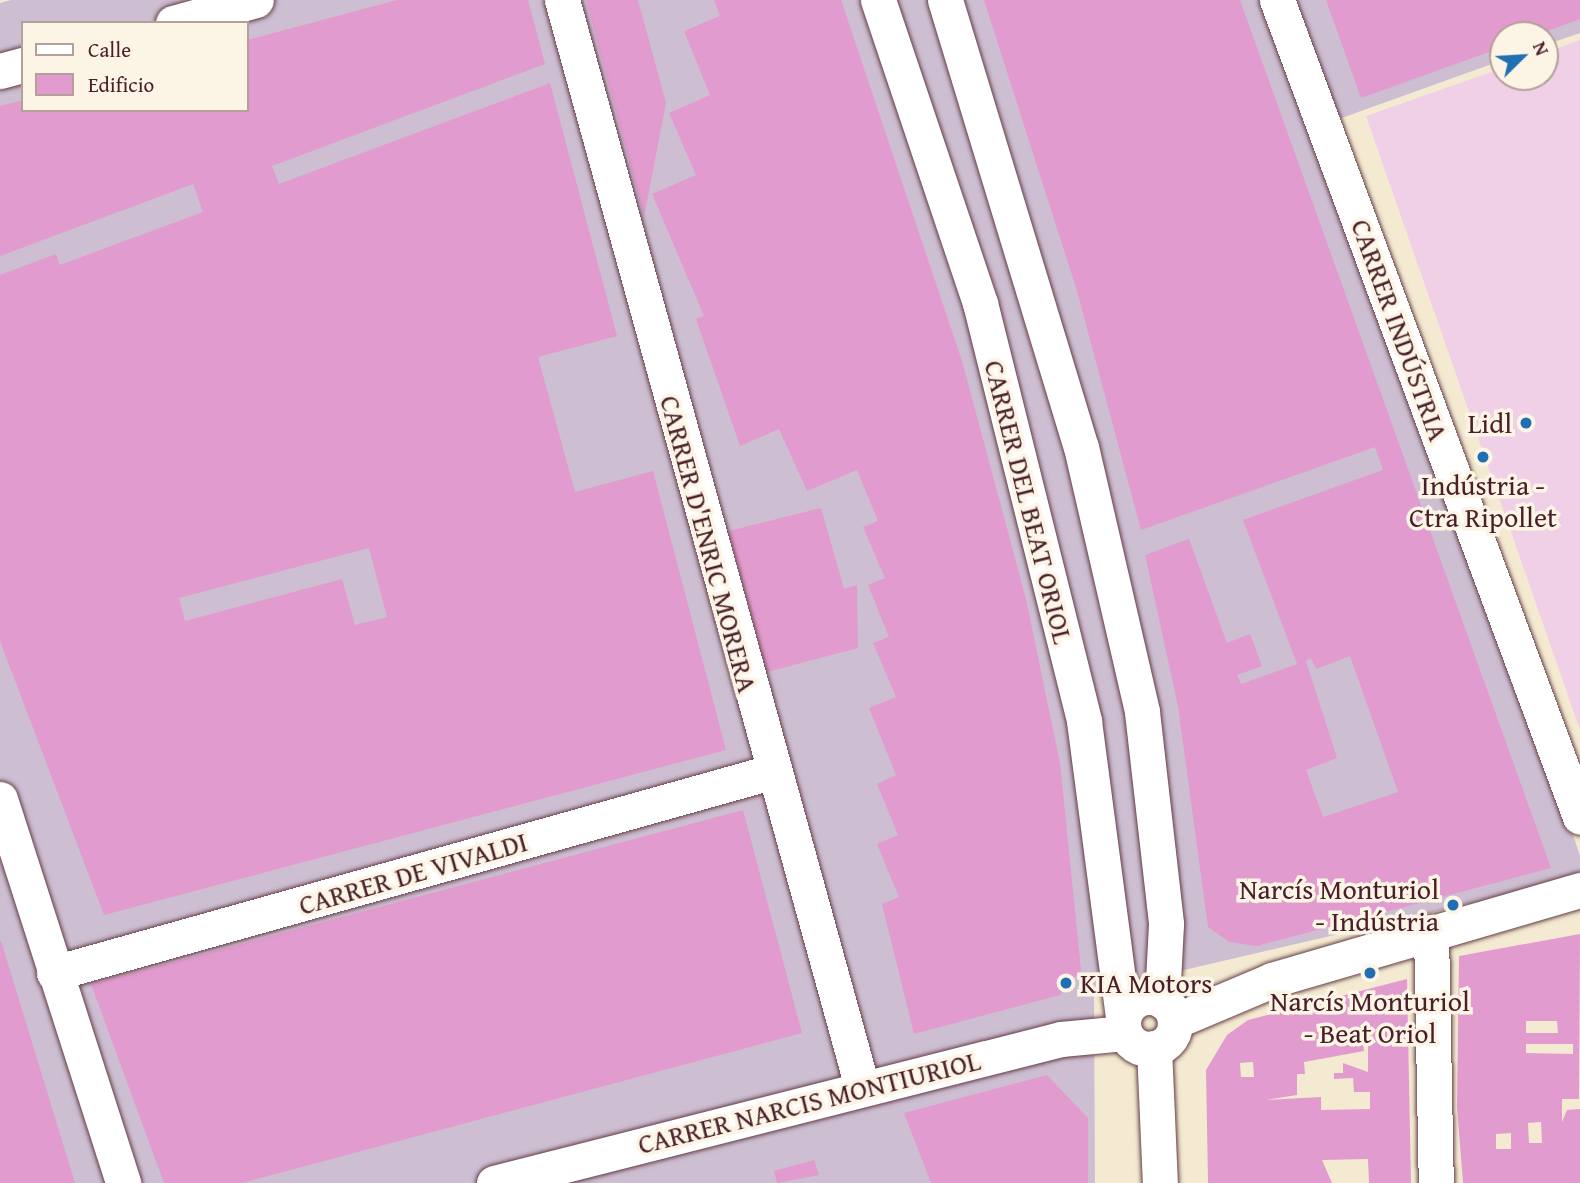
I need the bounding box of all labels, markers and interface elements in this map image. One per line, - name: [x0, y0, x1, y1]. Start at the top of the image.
- legend: [21, 21, 248, 112]
- north arrow: [1489, 21, 1559, 91]
- text: Calle: [88, 34, 131, 65]
- text: N: [1526, 37, 1557, 60]
- text: Edificio: [88, 69, 154, 100]
- street label: CARRER INDÚSTRIA: [1344, 215, 1456, 445]
- street label: CARRER DEL BEAT ORIOL: [978, 357, 1080, 647]
- street label: CARRER D'ENRIC MORERA: [653, 392, 765, 696]
- place label: Lidl: [1468, 406, 1512, 440]
- marker: Lidl: [1518, 415, 1534, 431]
- marker: Indústria - Ctra Ripollet: [1475, 449, 1491, 465]
- place label: Indústria - Ctra Ripollet: [1409, 468, 1557, 534]
- street label: CARRER DE VIVALDI: [295, 824, 531, 922]
- place label: Narcís Monturiol - Indústria: [1239, 872, 1439, 938]
- marker: Narcís Monturiol - Indústria: [1445, 897, 1461, 913]
- marker: Narcís Monturiol - Beat Oriol: [1362, 965, 1378, 981]
- place label: KIA Motors: [1080, 966, 1212, 1000]
- marker: KIA Motors: [1058, 975, 1074, 991]
- place label: Narcís Monturiol - Beat Oriol: [1270, 984, 1470, 1050]
- street label: CARRER NARCIS MONTIURIOL: [634, 1043, 984, 1161]

